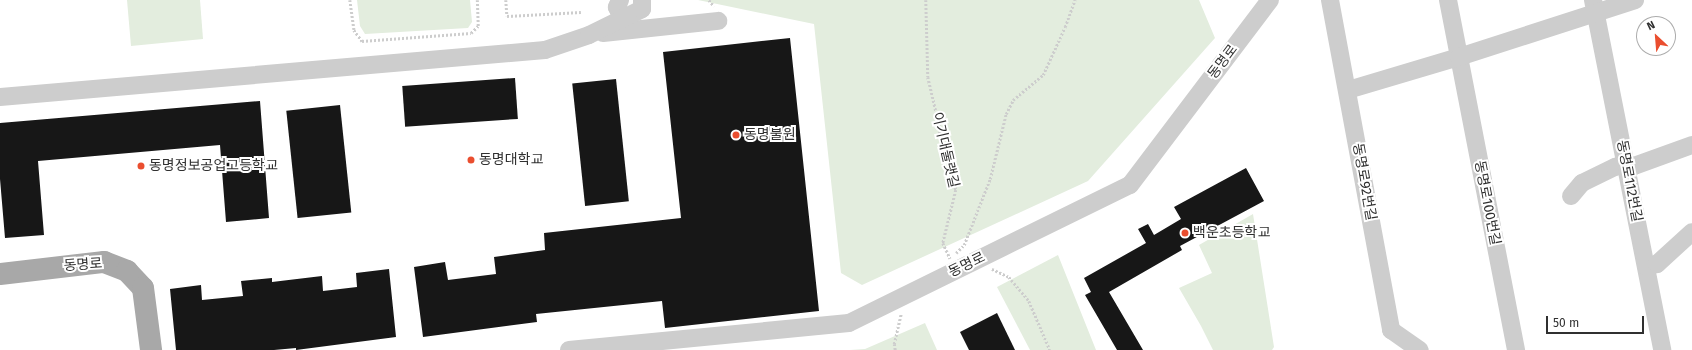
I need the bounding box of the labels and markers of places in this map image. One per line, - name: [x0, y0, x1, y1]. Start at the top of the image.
- place label: 동명불원: [744, 127, 796, 143]
- marker: 동명불원: [731, 130, 741, 140]
- place label: 동명대학교: [479, 152, 543, 168]
- marker: 동명대학교: [466, 155, 476, 165]
- place label: 동명정보공업고등학교: [149, 158, 278, 174]
- marker: 동명정보공업고등학교: [136, 161, 146, 171]
- place label: 백운초등학교: [1193, 225, 1270, 241]
- marker: 백운초등학교: [1180, 228, 1190, 238]

